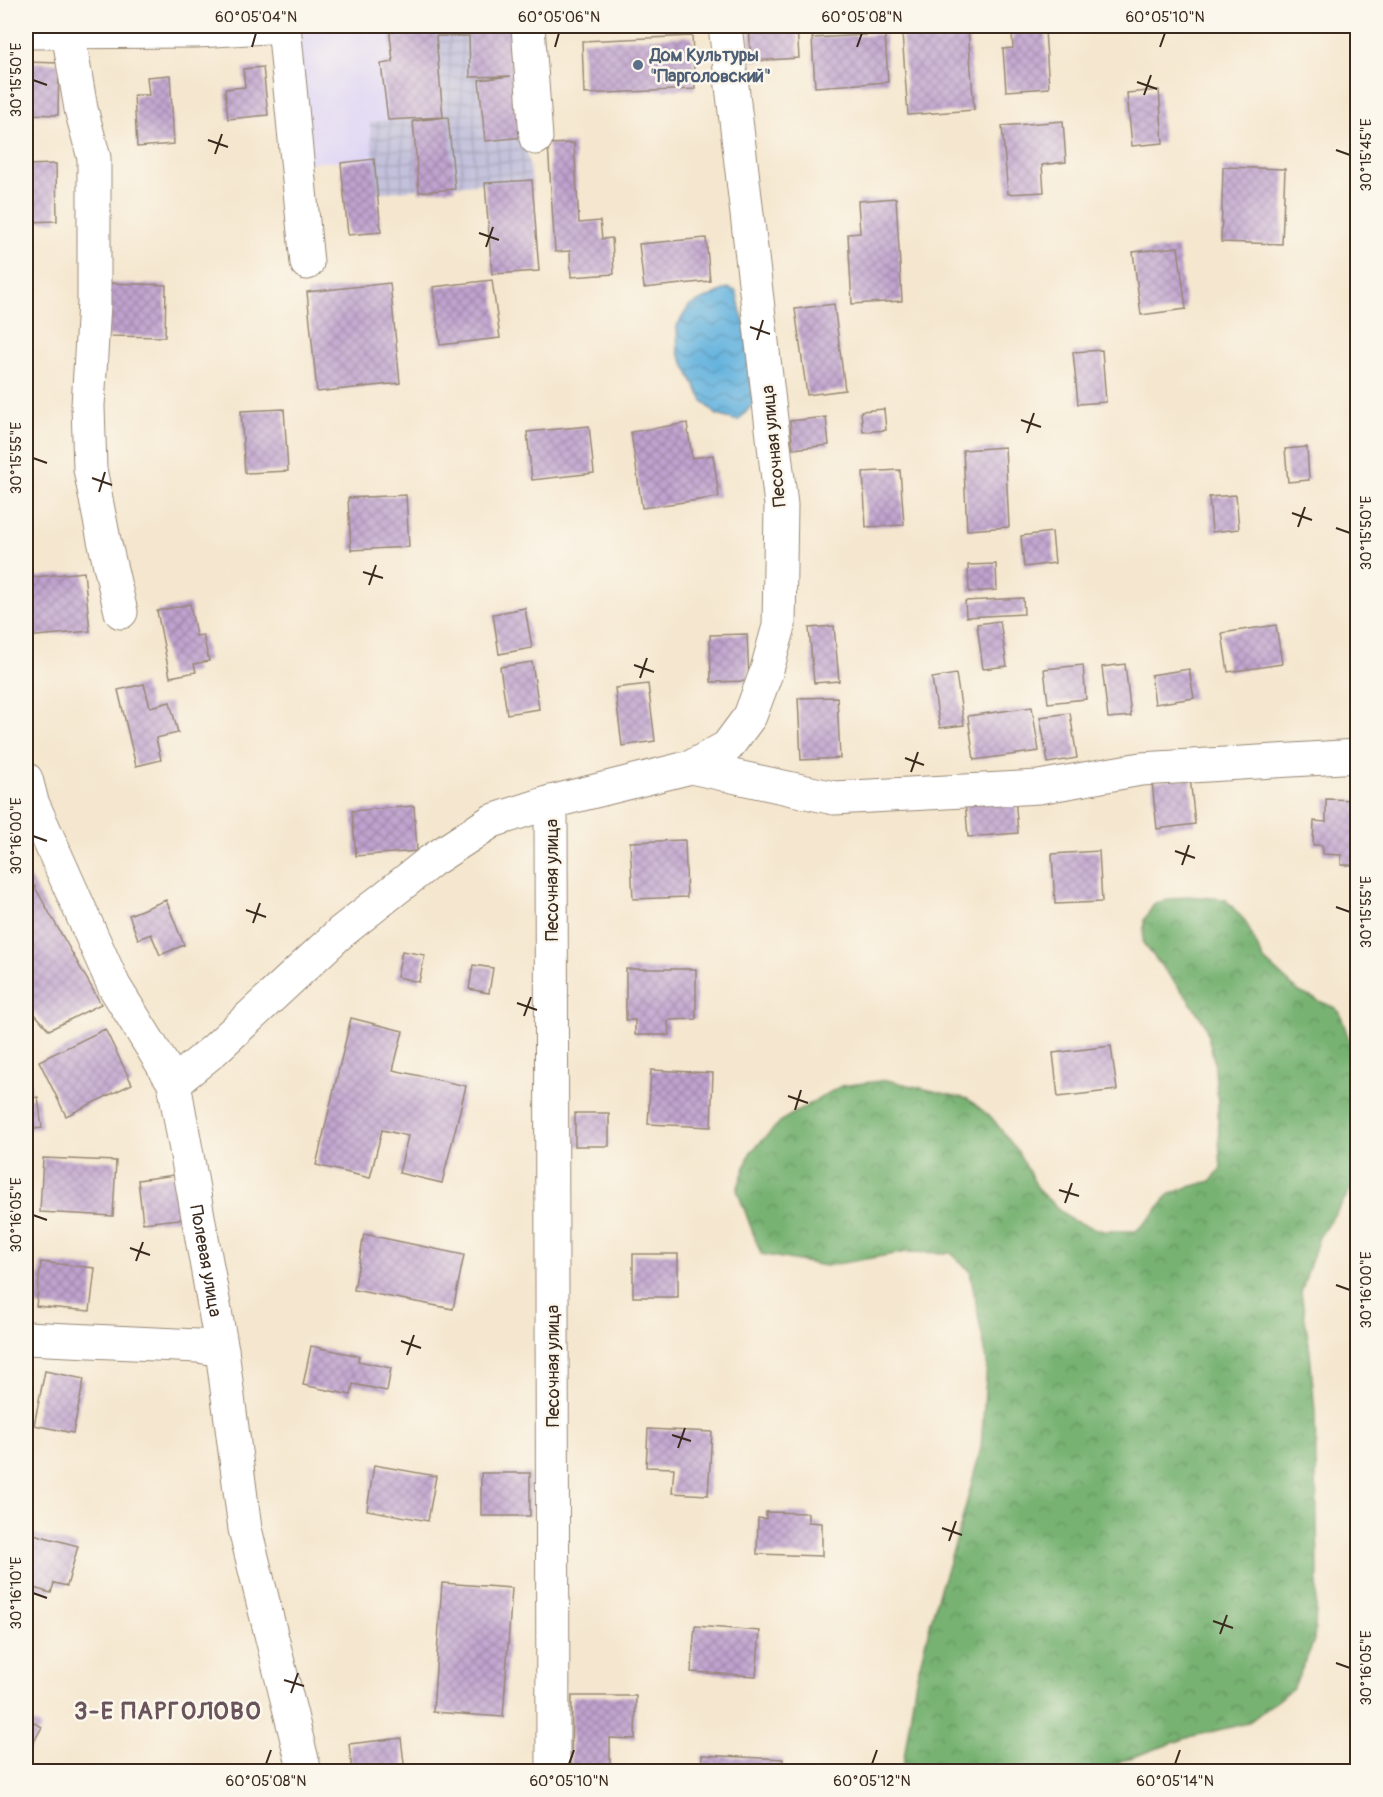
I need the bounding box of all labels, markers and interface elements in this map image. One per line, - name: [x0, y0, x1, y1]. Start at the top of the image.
- text: 60°05'04"N: [215, 8, 297, 27]
- text: 60°05'06"N: [518, 8, 600, 27]
- text: 60°05'08"N: [822, 8, 902, 27]
- text: 60°05'10"N: [1125, 8, 1205, 27]
- text: 30°15'50"E: [7, 43, 26, 117]
- place label: Дом Культуры "Парголовский": [649, 44, 771, 88]
- marker: Дом Культуры "Парголовский": [631, 58, 645, 72]
- text: 30°15'45"E: [1357, 118, 1376, 191]
- street label: Песочная улица: [756, 384, 792, 508]
- text: 30°15'55"E: [7, 422, 26, 494]
- text: 30°15'50"E: [1357, 496, 1376, 570]
- text: 30°16'00"E: [7, 797, 26, 875]
- street label: Песочная улица: [541, 819, 564, 941]
- text: 30°15'55"E: [1357, 876, 1376, 948]
- text: 30°16'05"E: [7, 1177, 26, 1253]
- street label: Полевая улица: [185, 1203, 227, 1319]
- text: 30°16'00"E: [1357, 1251, 1376, 1329]
- street label: Песочная улица: [542, 1305, 565, 1427]
- text: 30°16'10"E: [7, 1556, 26, 1629]
- text: 30°16'05"E: [1357, 1630, 1376, 1706]
- district label: 3-Е ПАРГОЛОВО: [74, 1697, 262, 1726]
- text: 60°05'08"N: [226, 1772, 306, 1791]
- text: 60°05'10"N: [529, 1772, 609, 1791]
- text: 60°05'12"N: [833, 1772, 911, 1791]
- text: 60°05'14"N: [1136, 1772, 1214, 1791]

